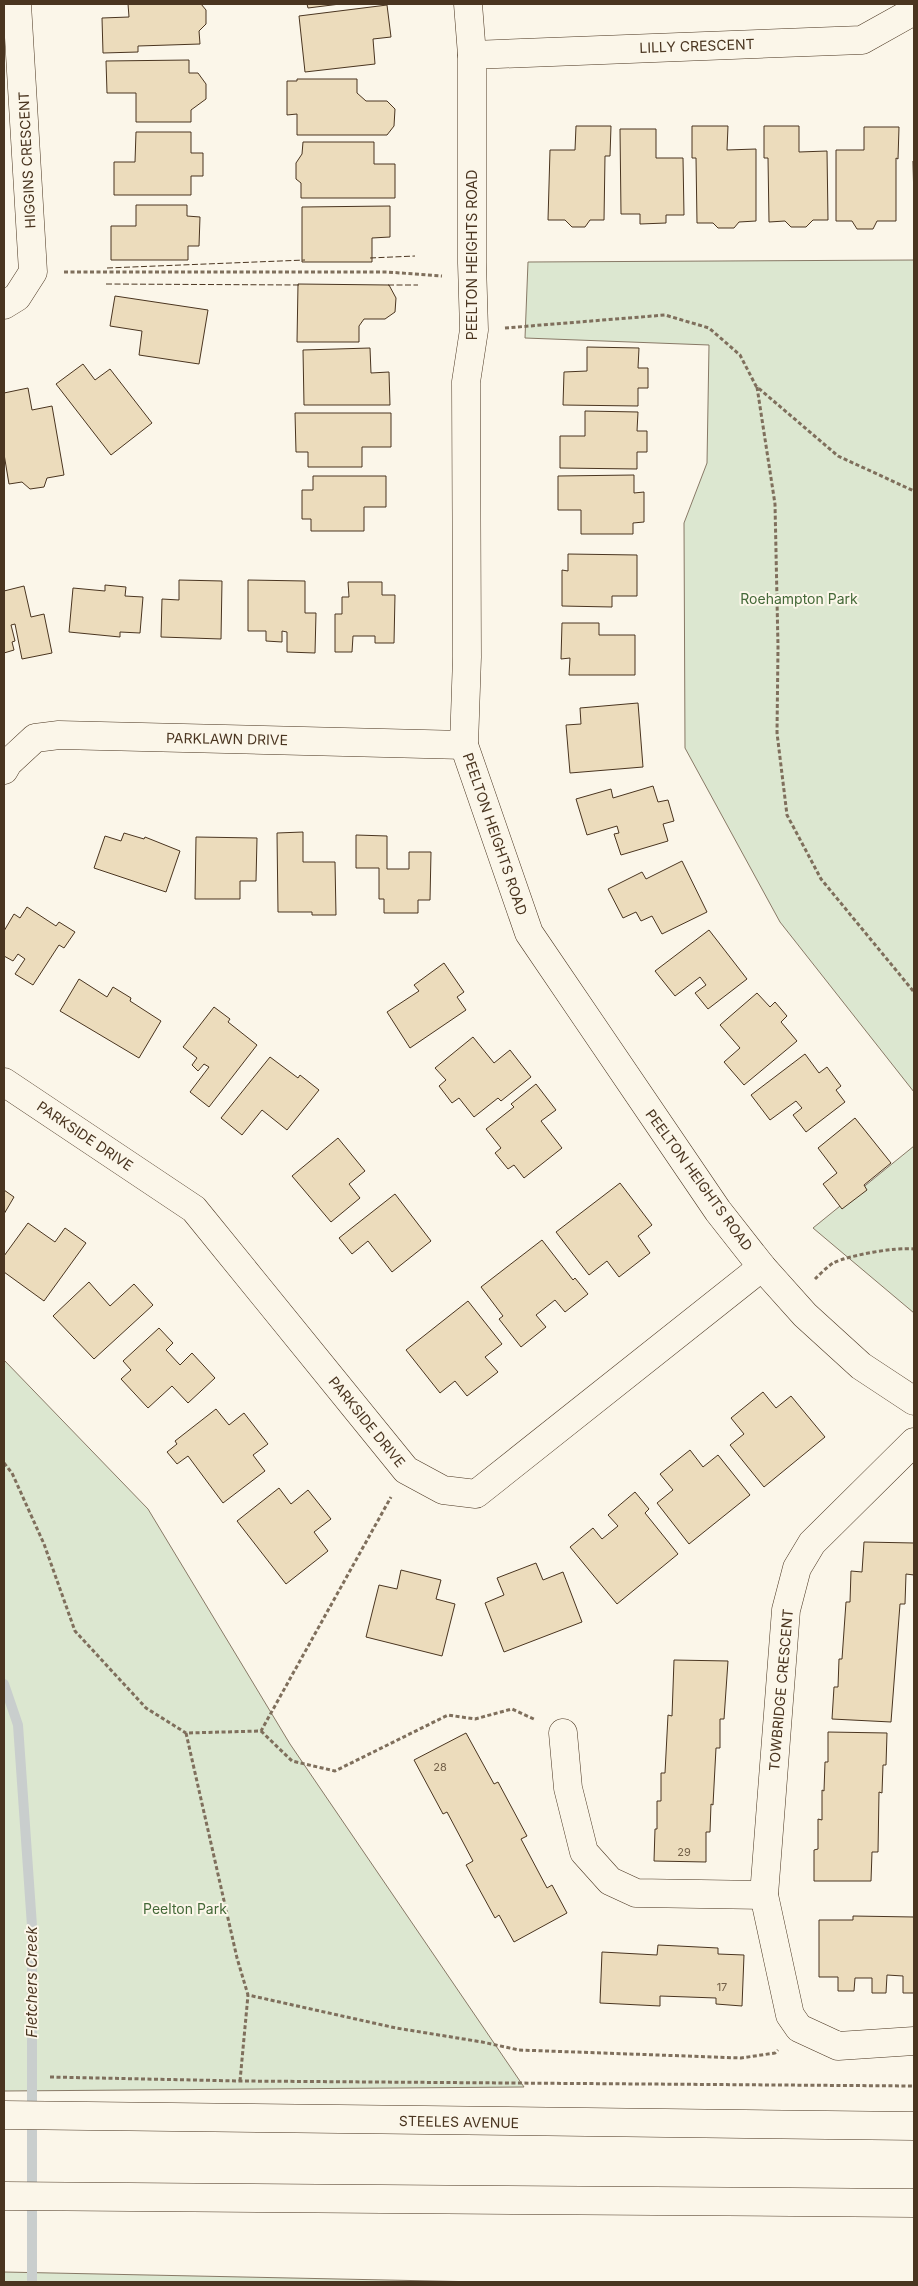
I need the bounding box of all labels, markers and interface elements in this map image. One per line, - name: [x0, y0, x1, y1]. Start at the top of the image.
- street label: LILLY CRESCENT: [639, 35, 755, 56]
- street label: HIGGINS CRESCENT: [14, 91, 39, 229]
- street label: PEELTON HEIGHTS ROAD: [463, 170, 480, 340]
- park label: Roehampton Park: [740, 590, 858, 607]
- street label: PARKLAWN DRIVE: [166, 729, 288, 748]
- street label: PEELTON HEIGHTS ROAD: [460, 750, 531, 917]
- street label: PARKSIDE DRIVE: [34, 1097, 136, 1174]
- street label: PEELTON HEIGHTS ROAD: [642, 1106, 756, 1254]
- street label: PARKSIDE DRIVE: [326, 1373, 409, 1471]
- street label: TOWBRIDGE CRESCENT: [765, 1608, 796, 1772]
- house number: 28: [433, 1760, 447, 1774]
- house number: 29: [677, 1845, 691, 1859]
- park label: Peelton Park: [143, 1900, 227, 1917]
- water label: Fletchers Creek: [22, 1925, 41, 2038]
- house number: 17: [717, 1980, 727, 1994]
- street label: STEELES AVENUE: [399, 2112, 519, 2131]

